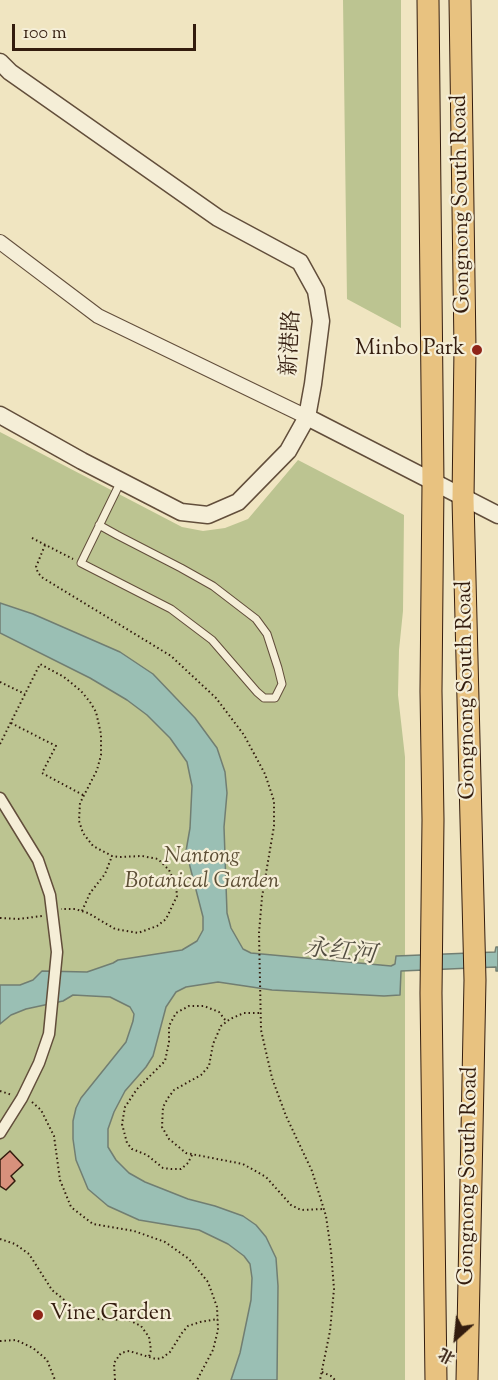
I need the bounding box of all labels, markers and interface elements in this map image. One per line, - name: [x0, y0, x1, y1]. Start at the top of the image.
- scale bar: [15, 12, 200, 50]
- text: 100 m: [23, 21, 67, 47]
- street label: Gongnong South Road: [448, 94, 478, 314]
- street label: 新港路: [278, 309, 308, 377]
- place label: Minbo Park: [355, 337, 465, 363]
- marker: Minbo Park: [470, 343, 484, 357]
- street label: Gongnong South Road: [453, 580, 483, 800]
- park label: Nantong Botanical Garden: [125, 845, 279, 896]
- water label: 永红河: [303, 936, 377, 972]
- street label: Gongnong South Road: [455, 1066, 485, 1286]
- place label: Vine Garden: [50, 1302, 172, 1328]
- marker: Vine Garden: [31, 1308, 45, 1322]
- north arrow: [426, 1308, 486, 1368]
- text: 北: [435, 1341, 460, 1368]

